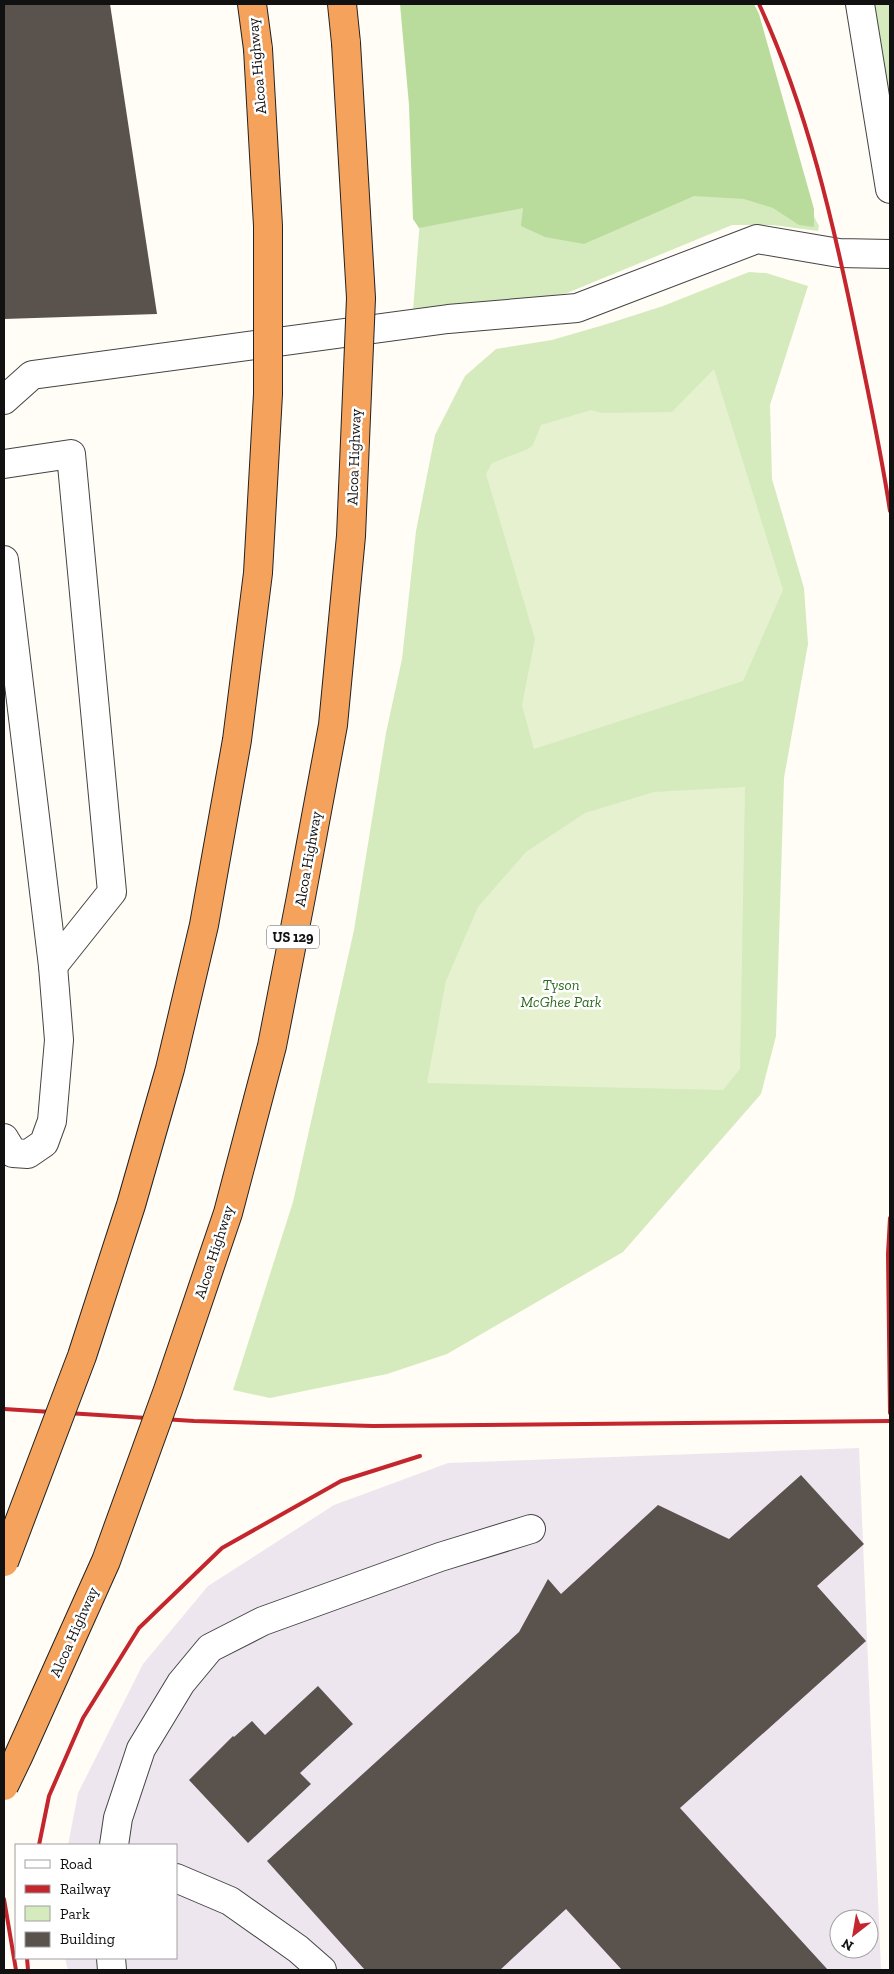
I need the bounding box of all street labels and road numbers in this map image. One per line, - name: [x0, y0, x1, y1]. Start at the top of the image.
- street label: Alcoa Highway: [244, 17, 270, 115]
- street label: Alcoa Highway: [343, 408, 365, 506]
- street label: Alcoa Highway: [291, 809, 325, 908]
- road number: US 129: [267, 926, 319, 949]
- street label: Alcoa Highway: [190, 1203, 238, 1301]
- street label: Alcoa Highway: [46, 1584, 102, 1680]

